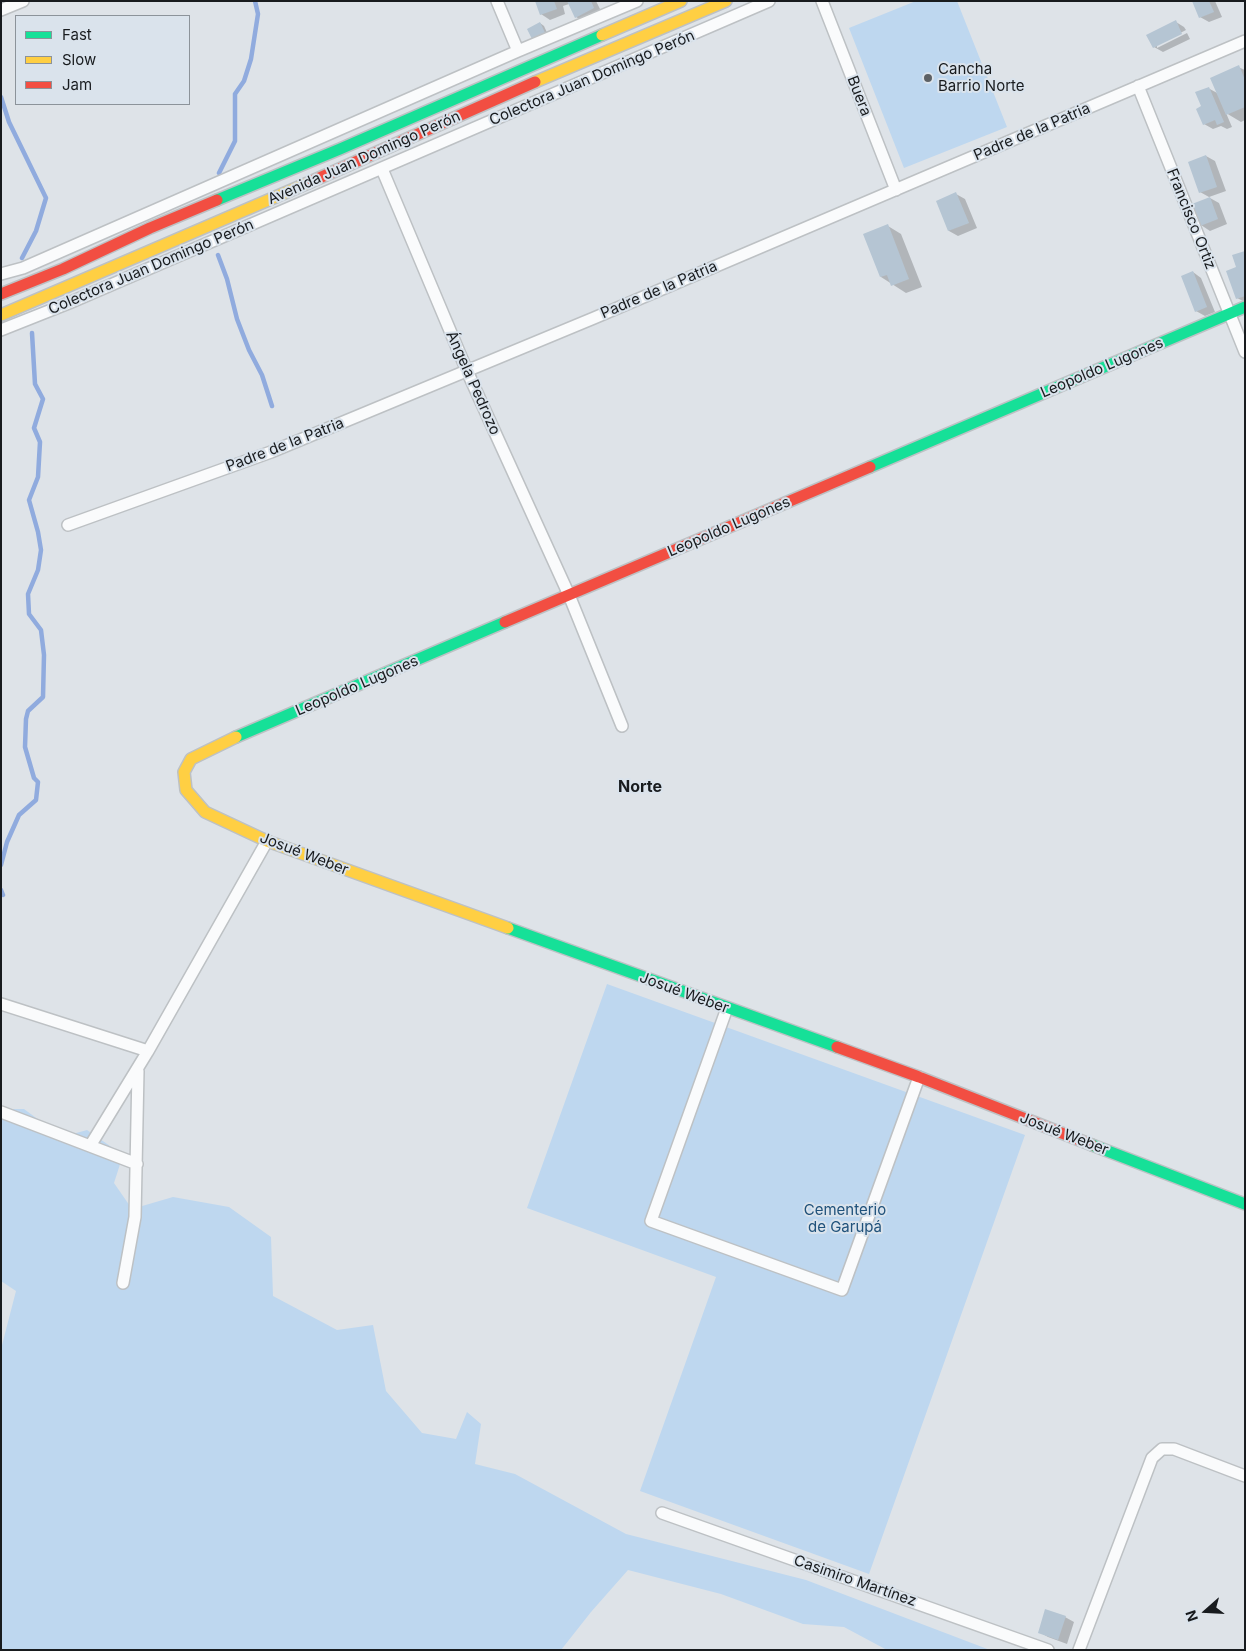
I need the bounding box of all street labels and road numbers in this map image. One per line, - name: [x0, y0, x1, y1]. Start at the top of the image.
- street label: Colectora Juan Domingo Perón: [487, 26, 697, 130]
- street label: Buera: [843, 73, 875, 119]
- street label: Padre de la Patria: [971, 99, 1093, 165]
- street label: Avenida Juan Domingo Perón: [265, 107, 463, 209]
- street label: Francisco Ortiz: [1163, 166, 1219, 272]
- street label: Colectora Juan Domingo Perón: [46, 215, 256, 319]
- street label: Padre de la Patria: [598, 257, 720, 323]
- street label: Ángela Pedrozo: [442, 328, 504, 438]
- street label: Leopoldo Lugones: [1038, 334, 1166, 402]
- street label: Padre de la Patria: [224, 414, 346, 476]
- street label: Leopoldo Lugones: [665, 493, 793, 561]
- street label: Leopoldo Lugones: [293, 652, 421, 720]
- street label: Josué Weber: [257, 829, 351, 879]
- street label: Josué Weber: [637, 969, 731, 1017]
- street label: Josué Weber: [1017, 1109, 1111, 1159]
- street label: Casimiro Martínez: [791, 1552, 919, 1610]

